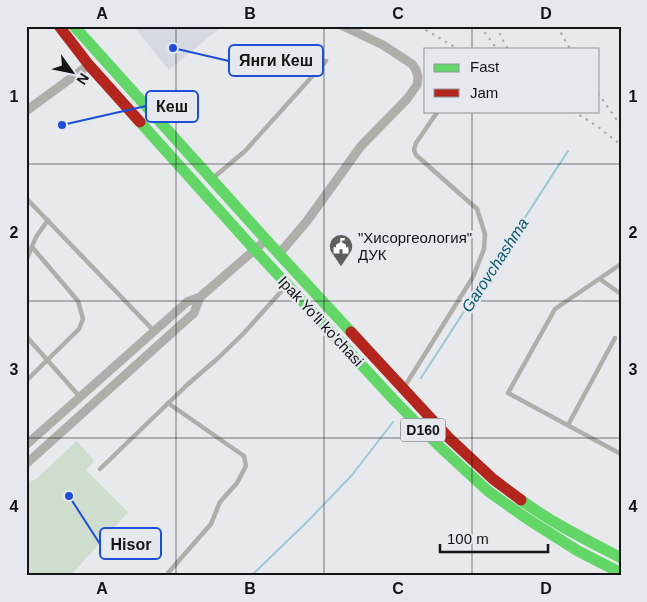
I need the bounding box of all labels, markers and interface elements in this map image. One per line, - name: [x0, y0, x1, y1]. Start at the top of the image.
- text: A: [96, 5, 108, 22]
- text: B: [244, 5, 256, 22]
- text: C: [392, 5, 404, 22]
- text: D: [540, 5, 552, 22]
- callout: Янги Кеш: [229, 45, 323, 76]
- north arrow: [48, 48, 98, 98]
- legend: [424, 48, 600, 112]
- text: Янги Кеш: [239, 52, 313, 69]
- text: Fast: [470, 58, 500, 75]
- text: N: [73, 70, 92, 88]
- text: Jam: [470, 84, 498, 101]
- text: 1: [10, 88, 19, 105]
- text: 1: [629, 88, 638, 105]
- callout: Кеш: [146, 91, 198, 122]
- text: Кеш: [156, 98, 188, 115]
- water label: Garovchashma: [458, 215, 532, 315]
- text: 2: [10, 224, 19, 241]
- text: 2: [629, 224, 638, 241]
- place label: "Хисоргеология" ДУК: [358, 229, 472, 263]
- public building icon: "Хисоргеология" ДУК: [328, 233, 354, 267]
- street label: Ipak Yo'li ko'chasi: [275, 273, 367, 369]
- text: 3: [10, 361, 19, 378]
- text: 3: [629, 361, 638, 378]
- road number: D160: [400, 418, 446, 442]
- text: 4: [10, 498, 19, 515]
- text: 4: [629, 498, 638, 515]
- scale bar: [440, 522, 547, 554]
- callout: Hisor: [100, 528, 161, 559]
- text: 100 m: [447, 530, 489, 547]
- text: Hisor: [111, 536, 151, 553]
- text: A: [96, 580, 108, 597]
- text: B: [244, 580, 256, 597]
- text: C: [392, 580, 404, 597]
- text: D: [540, 580, 552, 597]

